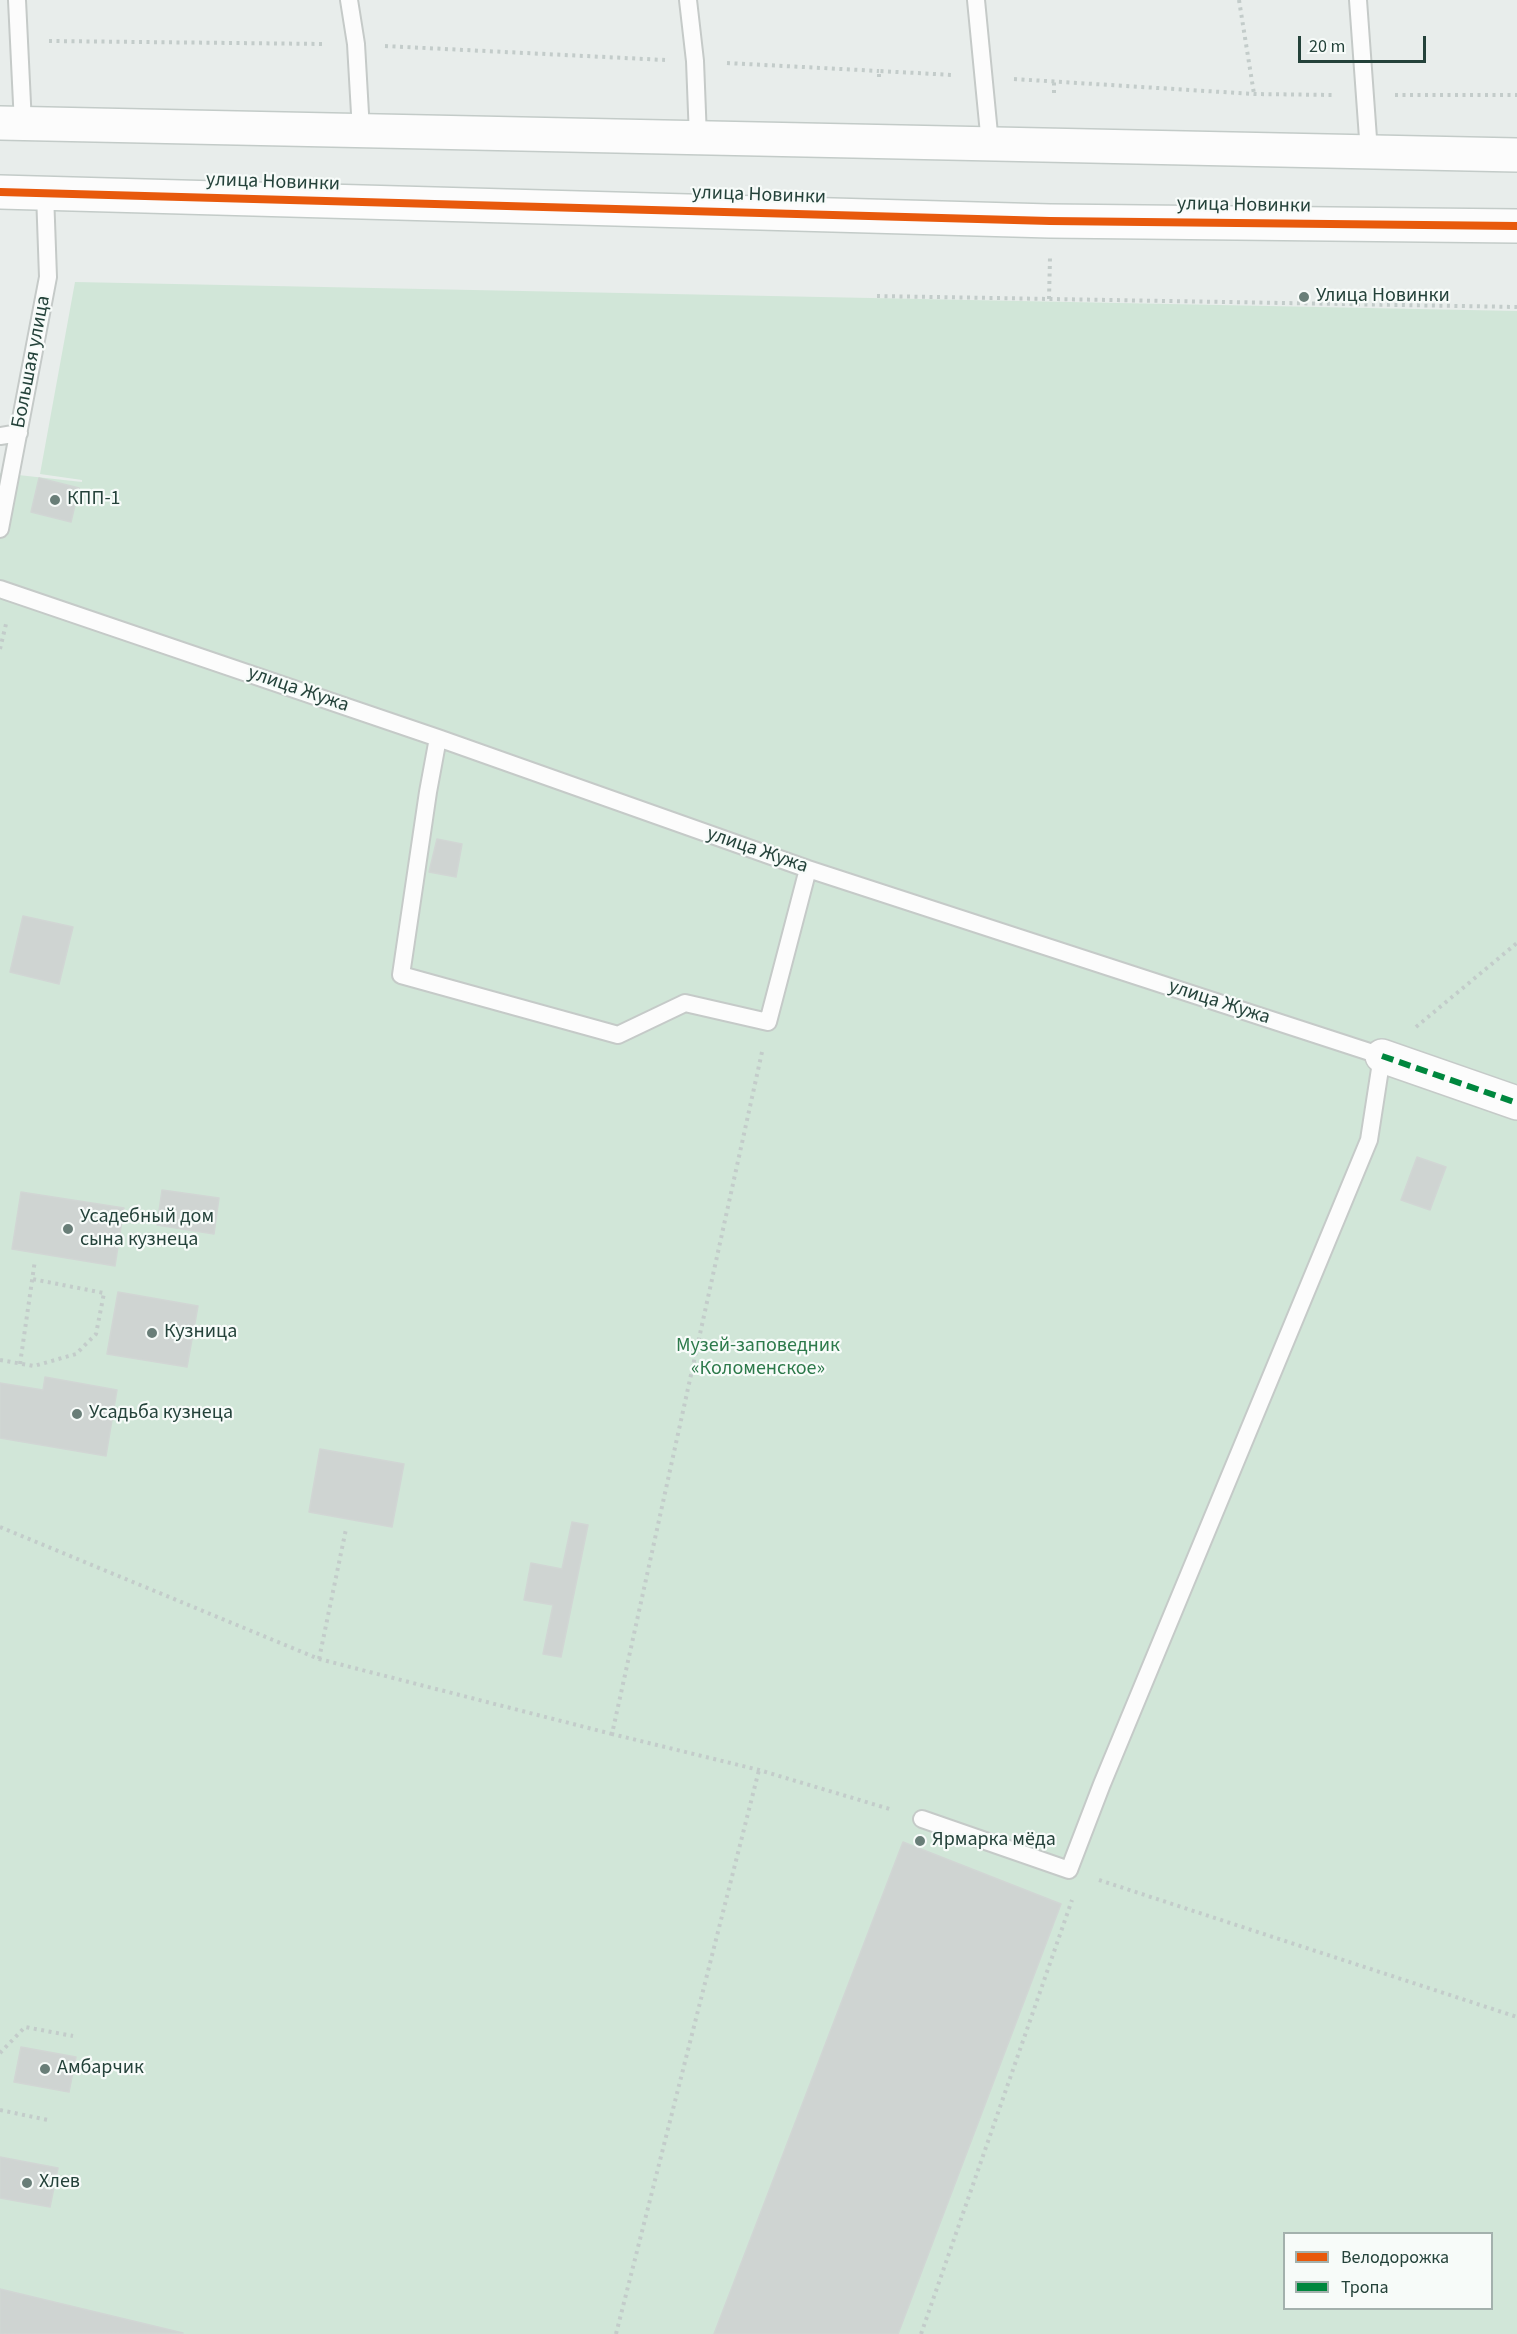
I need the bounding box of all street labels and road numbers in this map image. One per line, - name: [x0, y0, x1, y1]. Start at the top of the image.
- street label: улица Новинки: [206, 169, 340, 197]
- street label: улица Новинки: [692, 182, 826, 210]
- street label: улица Новинки: [1177, 193, 1311, 219]
- street label: Большая улица: [7, 294, 57, 430]
- street label: улица Жужа: [244, 661, 352, 719]
- street label: улица Жужа: [703, 822, 811, 880]
- street label: улица Жужа: [1165, 975, 1273, 1031]

